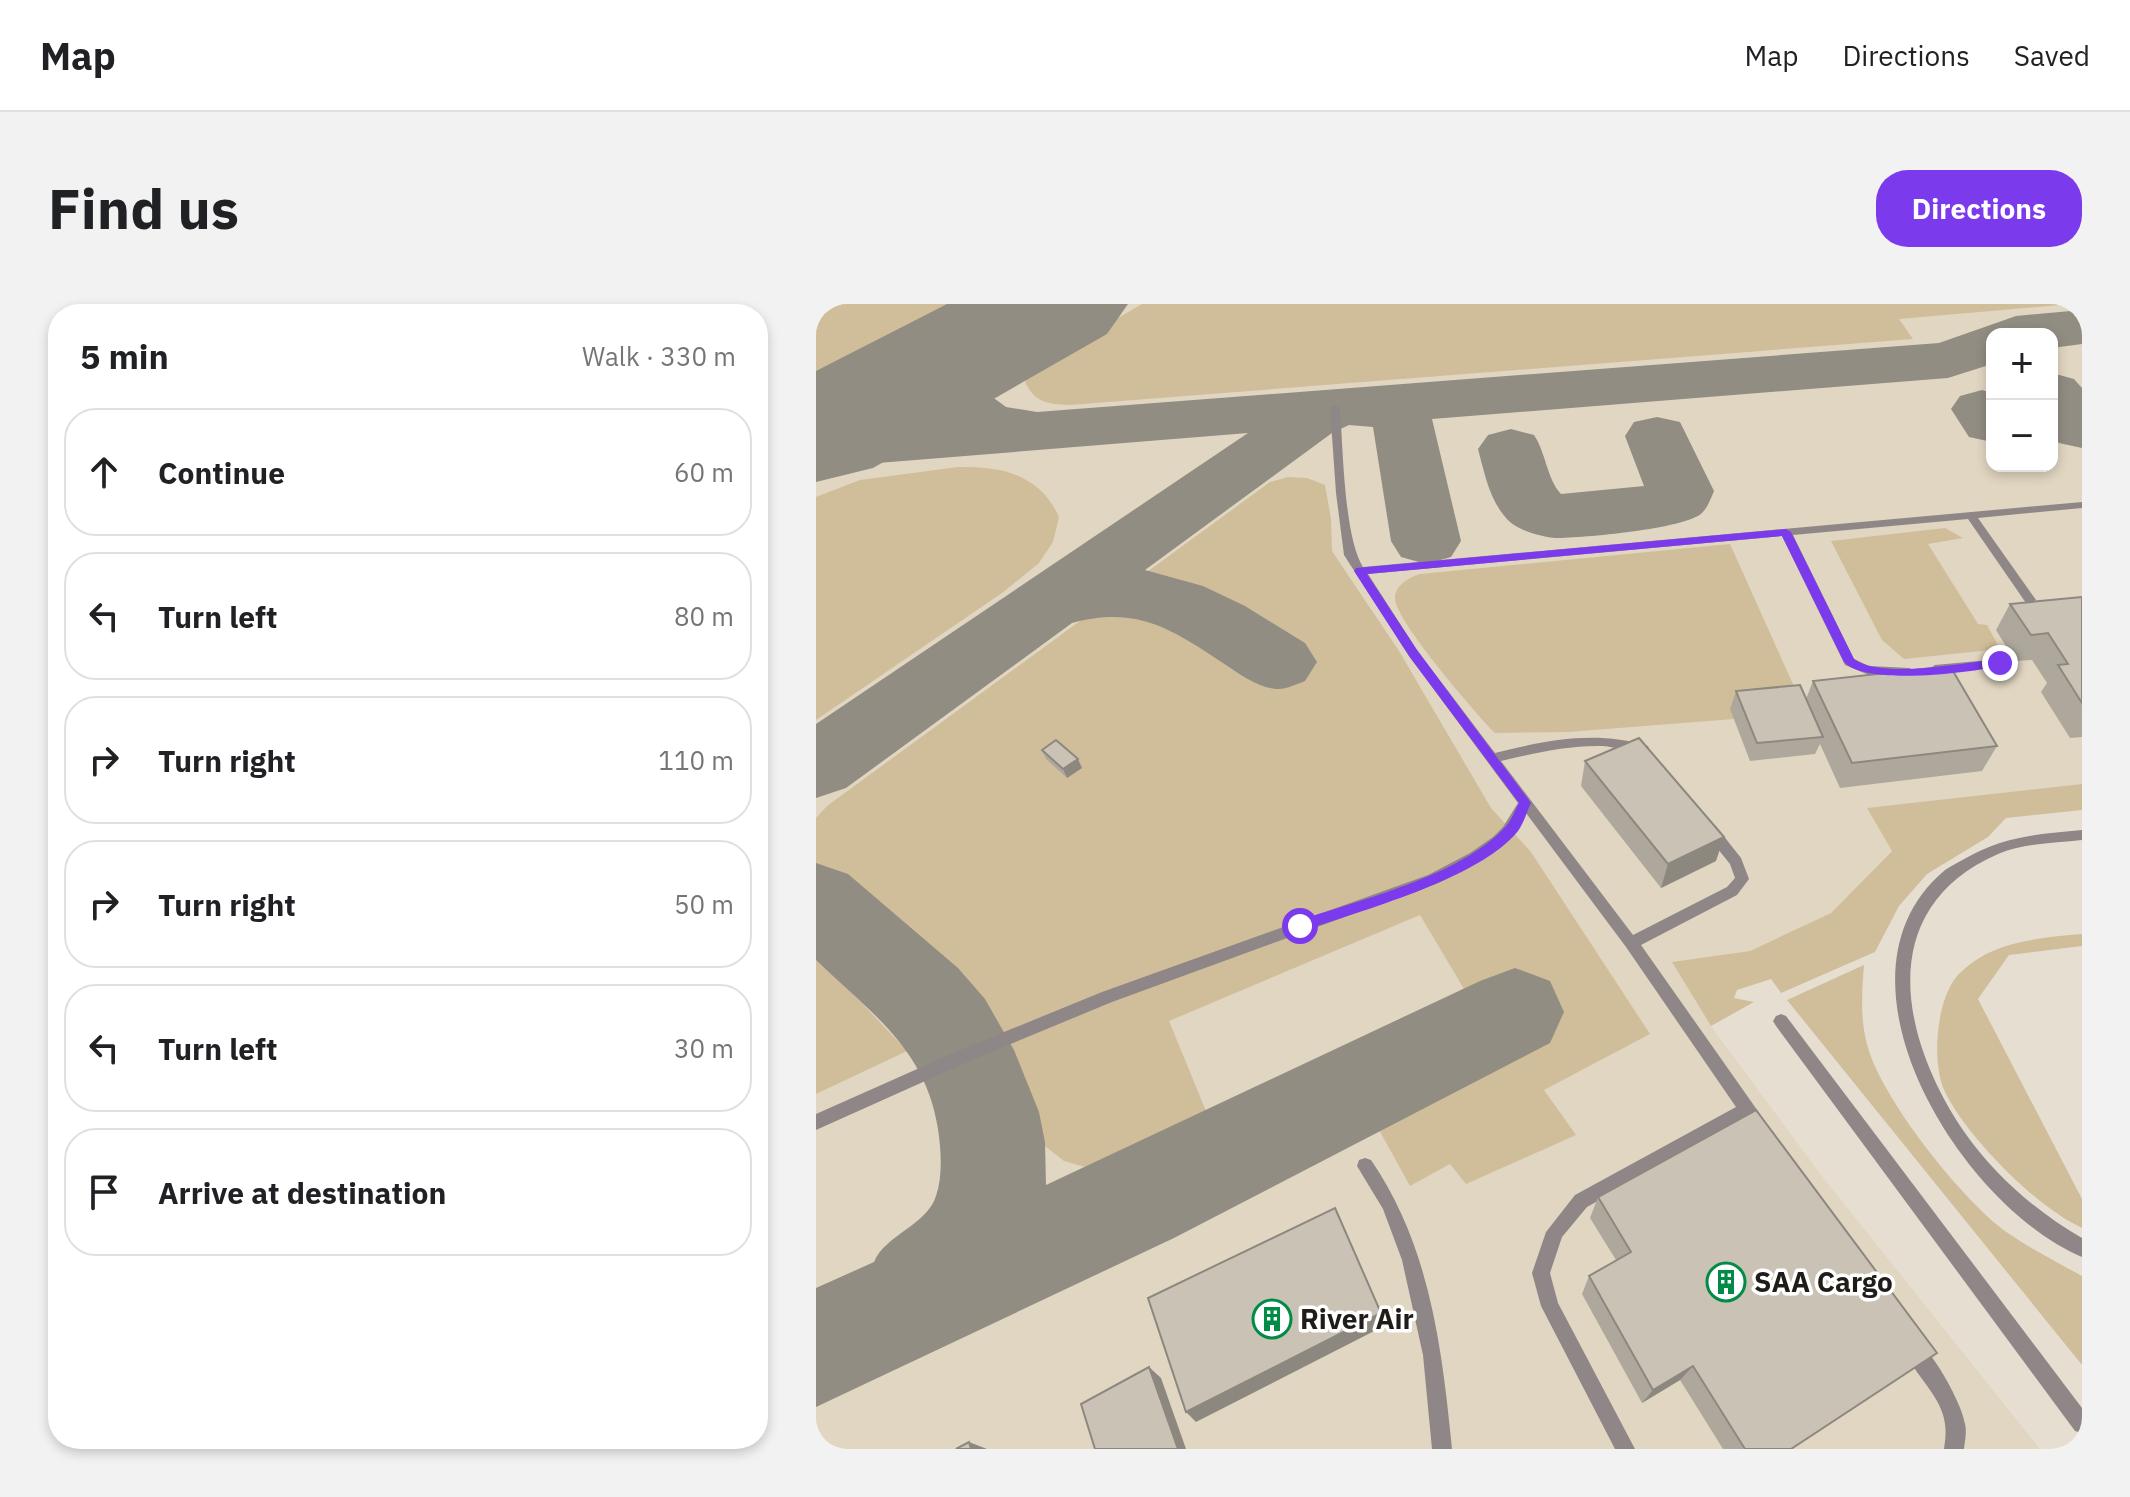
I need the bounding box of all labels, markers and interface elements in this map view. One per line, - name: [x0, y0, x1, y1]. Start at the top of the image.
- text: Map: [40, 31, 116, 80]
- text: Map: [1744, 37, 1798, 74]
- text: Directions: [1842, 37, 1970, 74]
- text: Saved: [2014, 37, 2090, 74]
- button: Directions: [1876, 170, 2082, 247]
- text: Find us: [48, 172, 239, 244]
- map controls: [1986, 328, 2058, 472]
- button: +: [1986, 328, 2058, 400]
- text: 5 min: [80, 334, 169, 378]
- text: Walk · 330 m: [582, 339, 736, 373]
- button: −: [1986, 400, 2058, 472]
- icon: ahead: [82, 450, 126, 494]
- text: Continue: [158, 453, 285, 492]
- text: 60 m: [674, 455, 734, 489]
- icon: left: [82, 594, 126, 638]
- text: Turn left: [158, 597, 277, 636]
- text: 80 m: [674, 599, 734, 633]
- route end: [1982, 645, 2018, 681]
- icon: right: [82, 738, 126, 782]
- text: Turn right: [158, 741, 296, 780]
- text: 110 m: [658, 743, 734, 777]
- icon: right: [82, 882, 126, 926]
- text: Turn right: [158, 885, 296, 924]
- text: 50 m: [674, 887, 734, 921]
- route start: [1282, 908, 1318, 944]
- icon: left: [82, 1026, 126, 1070]
- text: Turn left: [158, 1029, 277, 1068]
- text: 30 m: [674, 1031, 734, 1065]
- icon: arrive: [82, 1170, 126, 1214]
- text: Arrive at destination: [158, 1173, 446, 1212]
- building icon: SAA Cargo: [1705, 1261, 1747, 1303]
- place label: SAA Cargo: [1754, 1263, 1893, 1300]
- building icon: River Air: [1251, 1298, 1293, 1340]
- place label: River Air: [1300, 1300, 1414, 1337]

